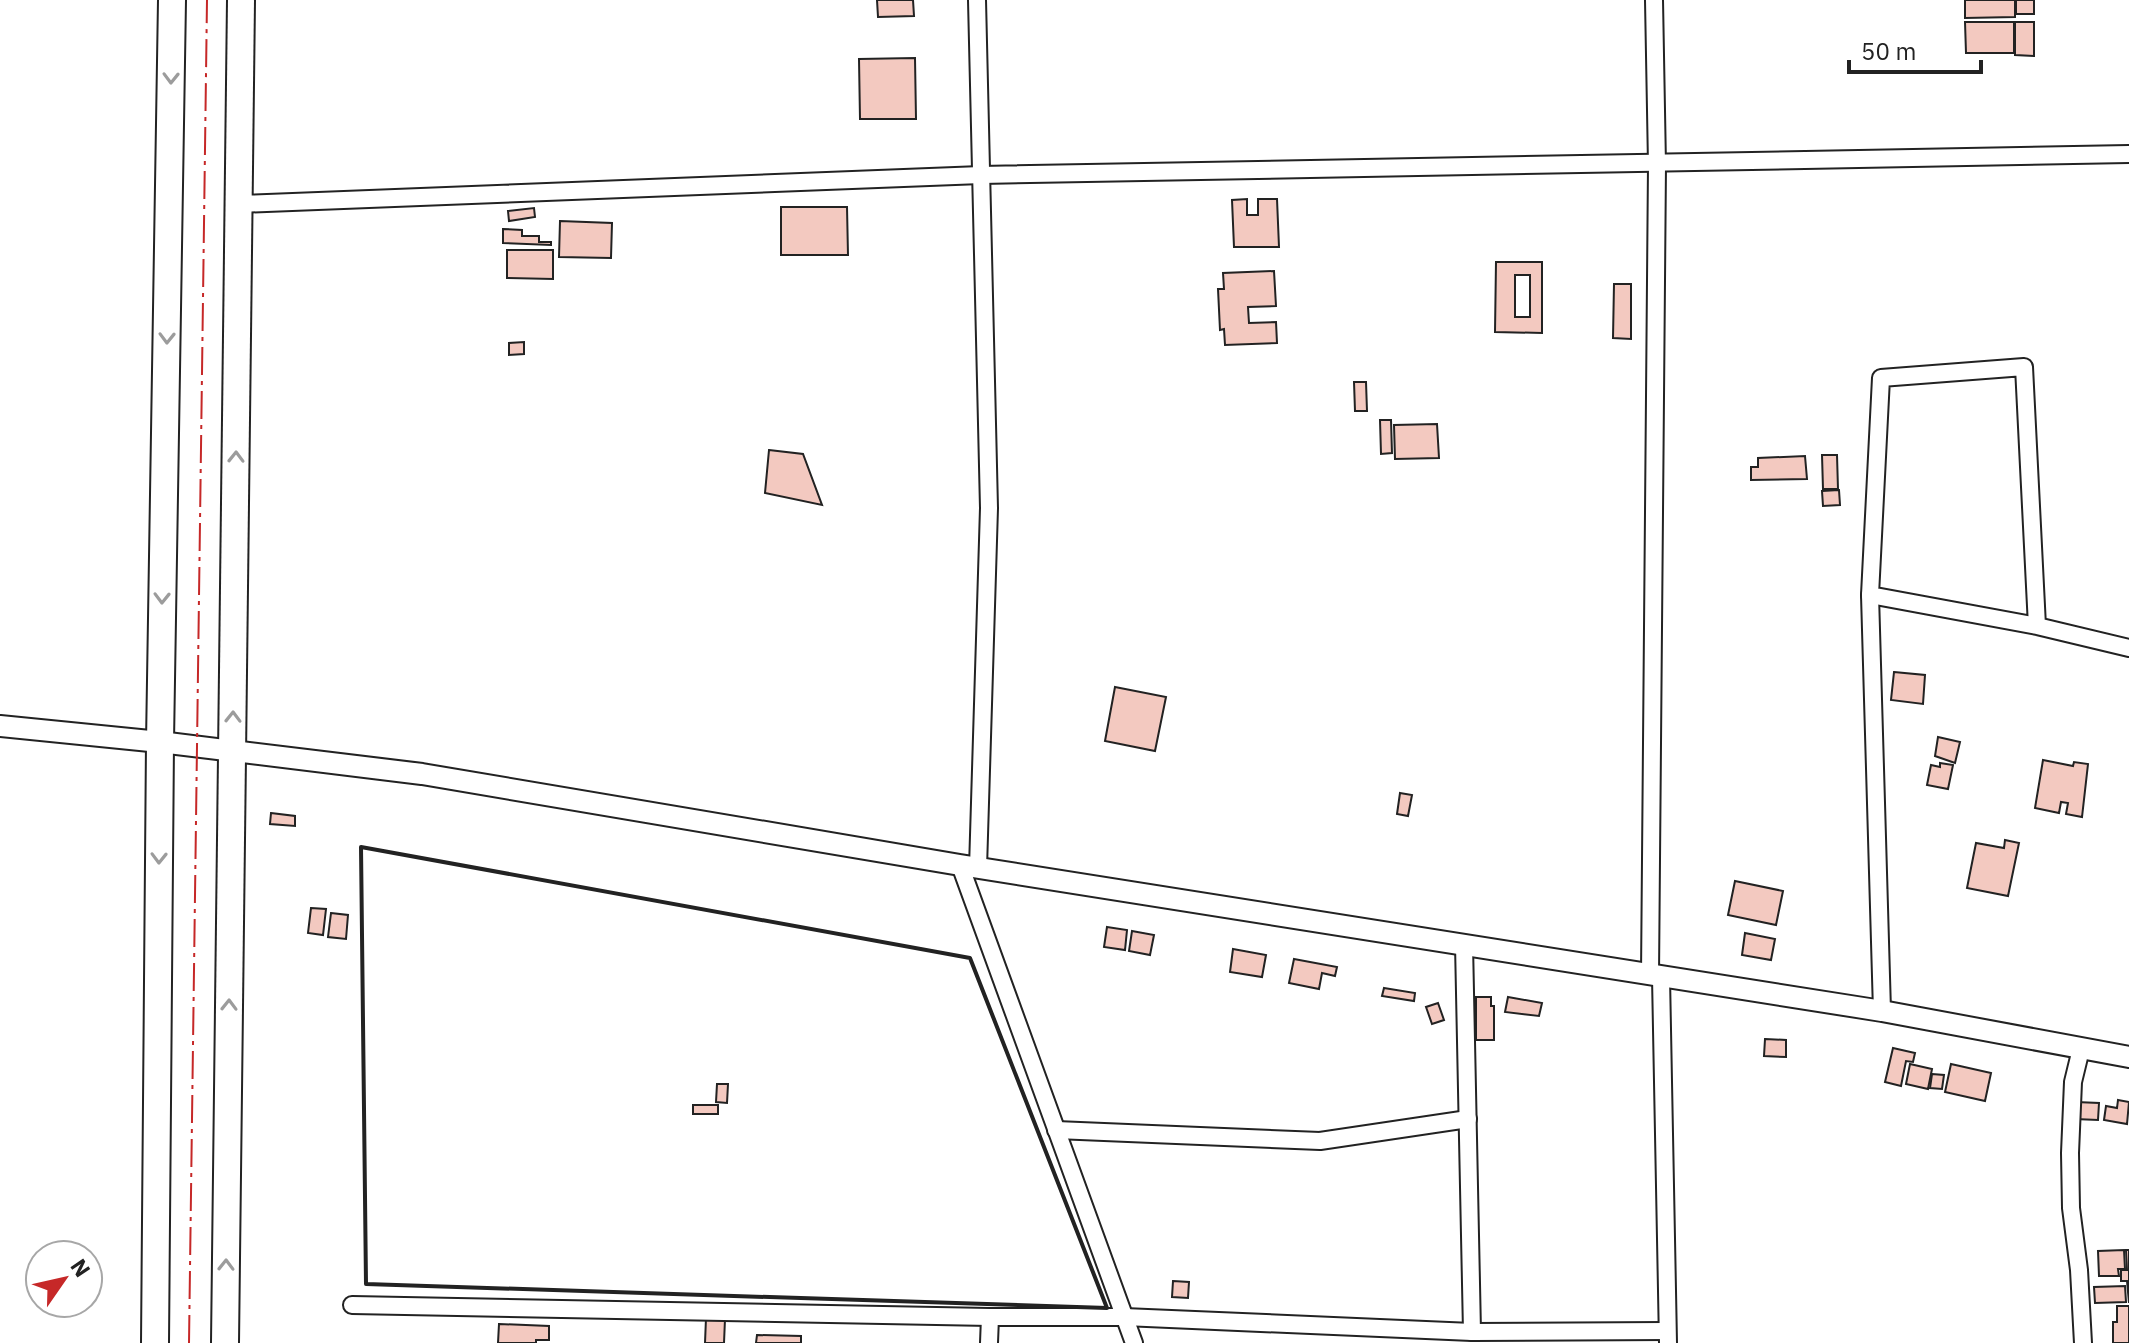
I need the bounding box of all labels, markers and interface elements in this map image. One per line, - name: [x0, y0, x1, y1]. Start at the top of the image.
- scale bar: [1849, 24, 1981, 74]
- text: 50 m: [1861, 35, 1916, 67]
- one-way arrow: [162, 72, 180, 85]
- one-way arrow: [158, 332, 175, 345]
- one-way arrow: [227, 450, 245, 463]
- one-way arrow: [154, 592, 171, 605]
- one-way arrow: [224, 710, 242, 723]
- one-way arrow: [150, 852, 168, 865]
- one-way arrow: [221, 998, 238, 1011]
- north arrow: [24, 1239, 104, 1319]
- text: N: [65, 1253, 97, 1282]
- one-way arrow: [217, 1258, 235, 1271]

